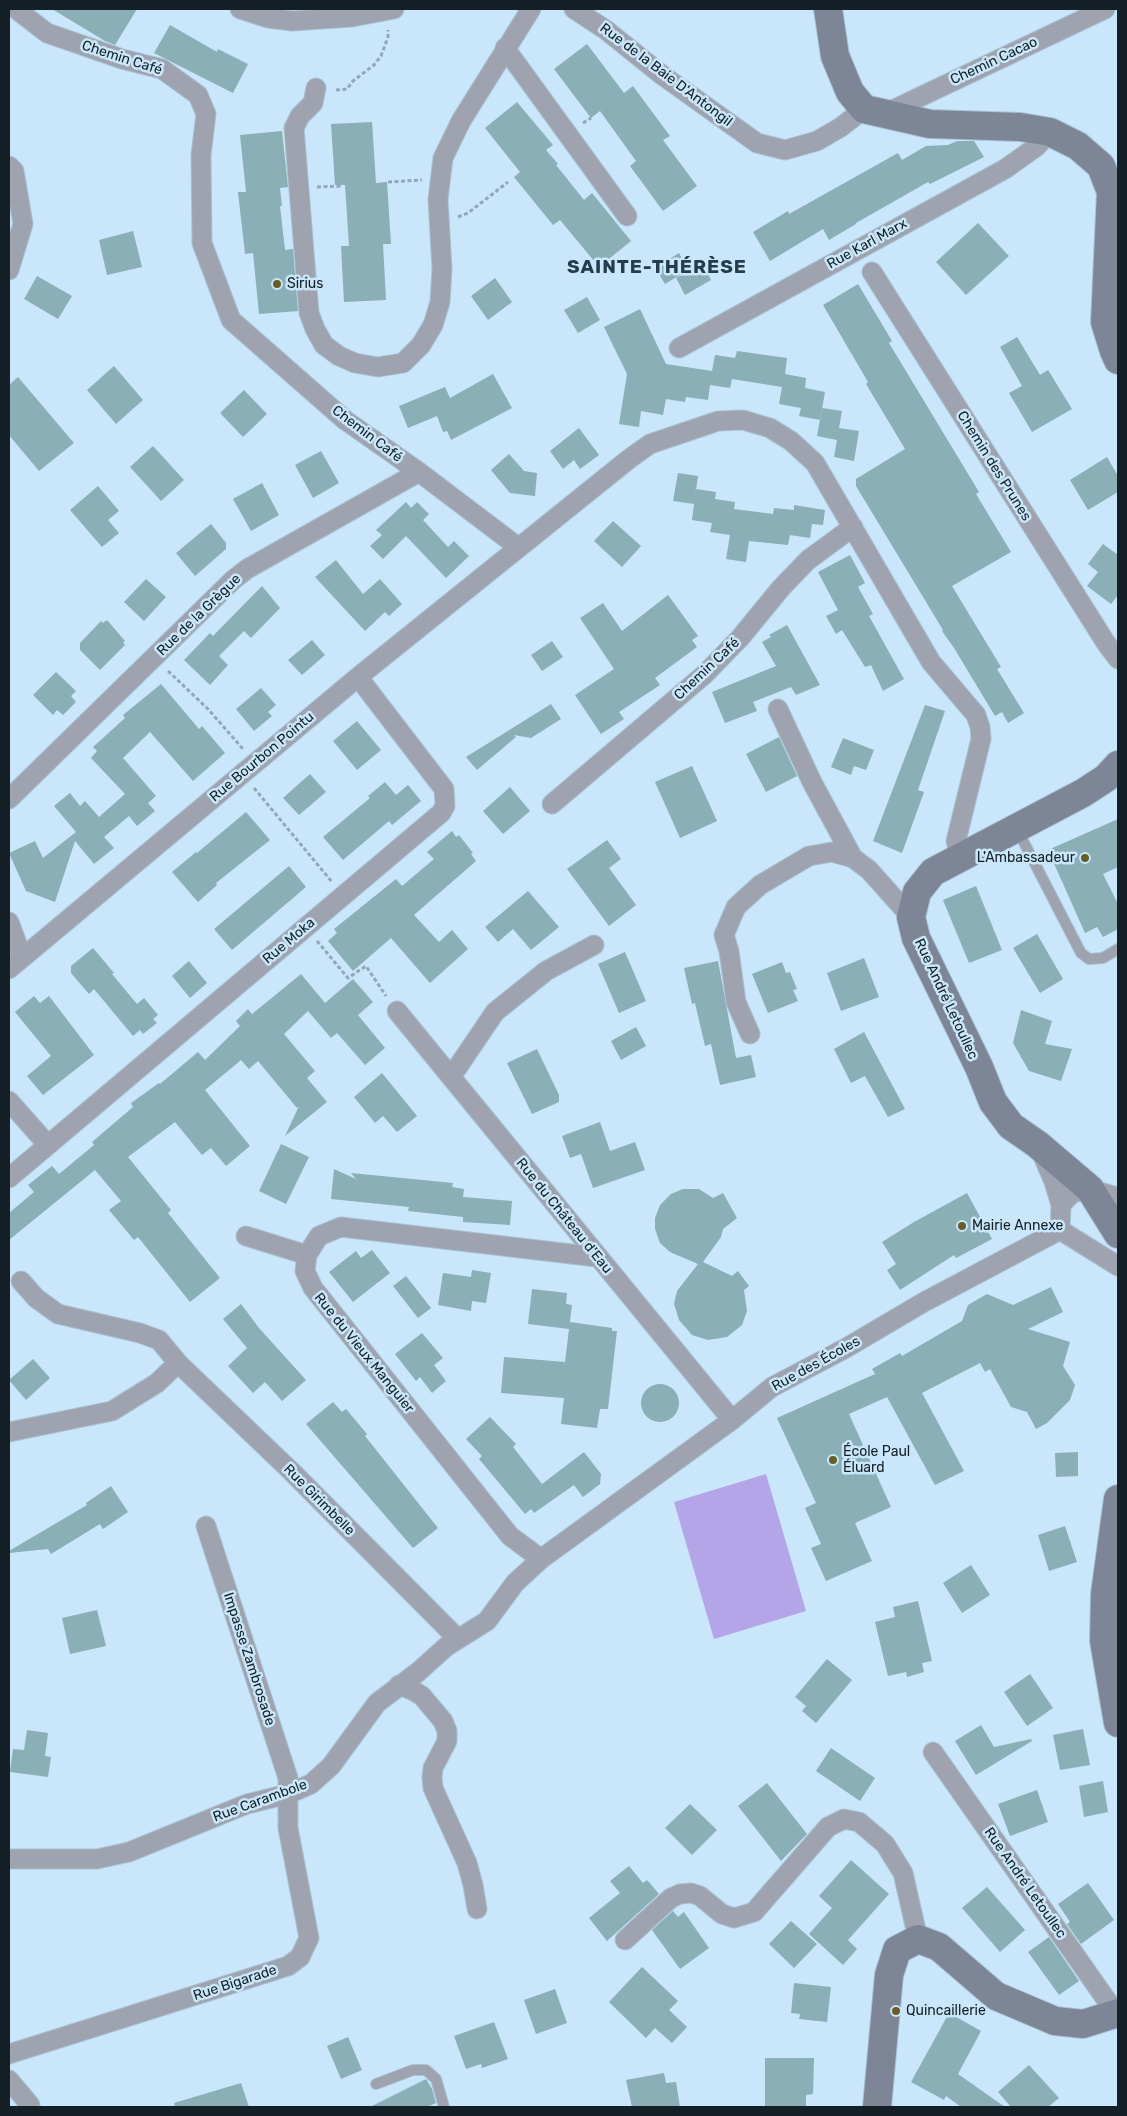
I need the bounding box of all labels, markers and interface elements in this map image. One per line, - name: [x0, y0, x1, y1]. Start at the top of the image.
- street label: Rue de la Baie D'Antongil: [596, 20, 736, 130]
- street label: Chemin Cacao: [948, 34, 1040, 88]
- street label: Chemin Café: [80, 37, 164, 79]
- street label: Rue Karl Marx: [824, 215, 910, 273]
- district label: SAINTE-THÉRÈSE: [565, 257, 749, 279]
- place label: Sirius: [287, 276, 323, 292]
- marker: Sirius: [271, 278, 283, 290]
- street label: Chemin Café: [329, 402, 405, 466]
- street label: Chemin des Prunes: [953, 408, 1035, 524]
- street label: Rue de la Grègue: [154, 571, 244, 659]
- street label: Chemin Café: [671, 634, 743, 704]
- street label: Rue Bourbon Pointu: [206, 708, 318, 806]
- place label: L'Ambassadeur: [977, 850, 1075, 866]
- marker: L'Ambassadeur: [1079, 852, 1091, 864]
- street label: Rue Moka: [260, 914, 318, 968]
- street label: Rue André Letoullec: [911, 936, 981, 1062]
- street label: Rue du Château d'Eau: [512, 1155, 616, 1277]
- place label: Mairie Annexe: [972, 1218, 1063, 1234]
- marker: Mairie Annexe: [956, 1220, 968, 1232]
- street label: Rue du Vieux Manguier: [310, 1290, 418, 1416]
- street label: Rue des Écoles: [769, 1333, 863, 1395]
- place label: École Paul Éluard: [843, 1444, 910, 1476]
- marker: École Paul Éluard: [827, 1454, 839, 1466]
- street label: Rue Girimbelle: [280, 1461, 358, 1539]
- street label: Impasse Zambrosade: [220, 1590, 278, 1728]
- street label: Rue Carambole: [211, 1776, 309, 1826]
- street label: Rue André Letoullec: [980, 1824, 1070, 1942]
- street label: Rue Bigarade: [191, 1962, 279, 2004]
- place label: Quincaillerie: [906, 2003, 986, 2019]
- marker: Quincaillerie: [890, 2005, 902, 2017]

